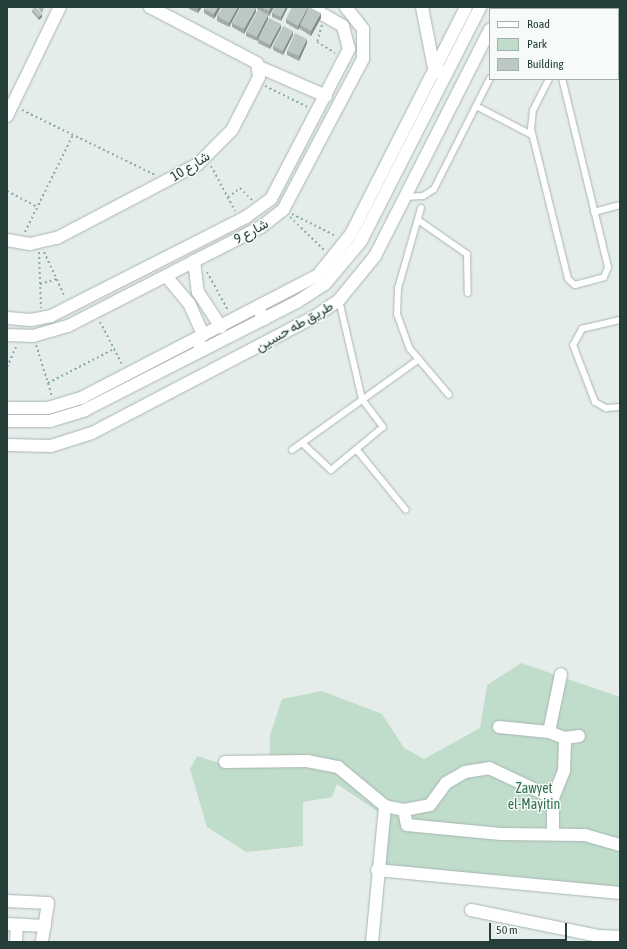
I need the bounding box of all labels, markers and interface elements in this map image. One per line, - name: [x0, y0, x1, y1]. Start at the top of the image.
- legend: [489, 8, 619, 80]
- text: Road: [527, 17, 550, 31]
- text: Park: [527, 37, 547, 51]
- text: Building: [527, 57, 564, 71]
- street label: شارع 10: [167, 147, 213, 185]
- street label: شارع 9: [231, 215, 271, 247]
- street label: طريق طه حسين: [252, 297, 336, 355]
- park label: Zawyet el-Mayitin: [508, 780, 560, 812]
- scale bar: [491, 915, 569, 941]
- text: 50 m: [496, 923, 518, 937]

